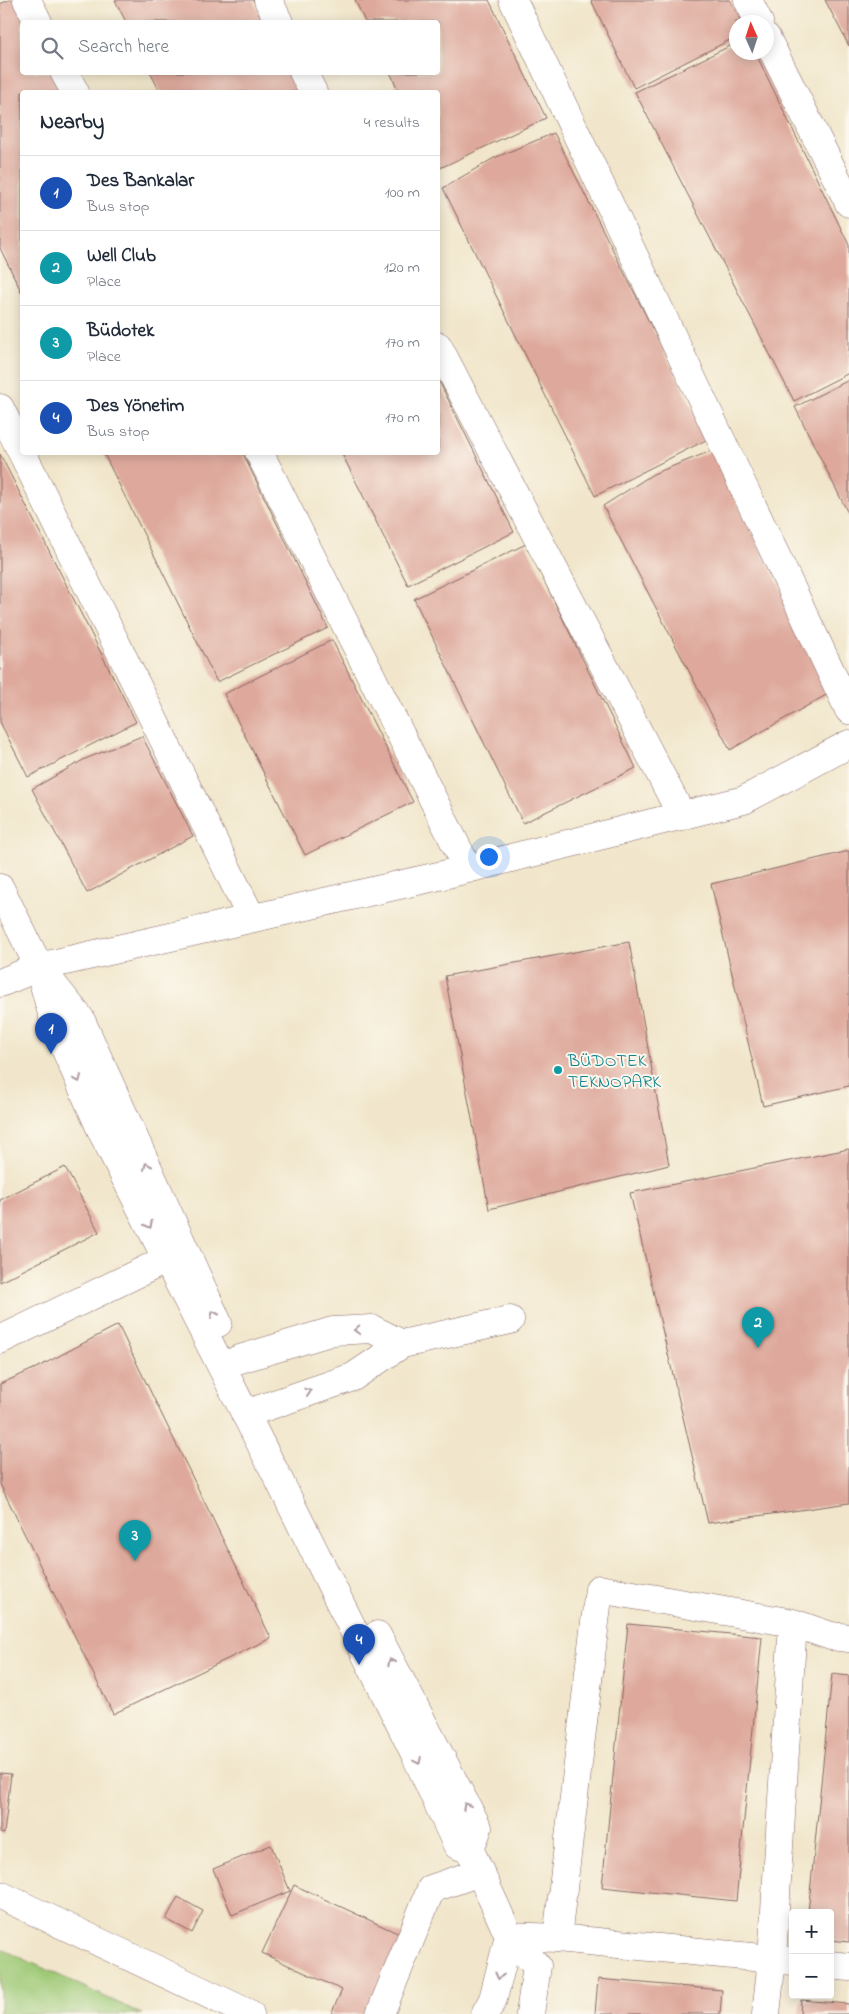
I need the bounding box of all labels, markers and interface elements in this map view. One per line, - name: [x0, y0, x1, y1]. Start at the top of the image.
- north arrow: [729, 15, 774, 60]
- search box: [20, 20, 440, 75]
- icon: search: [38, 34, 66, 62]
- text: Search here: [78, 34, 169, 61]
- text: Nearby: [40, 108, 104, 138]
- text: 4 results: [364, 111, 420, 135]
- text: Des Bankalar: [87, 168, 194, 195]
- text: 1: [53, 181, 59, 205]
- text: 100 m: [385, 181, 420, 205]
- text: Bus stop: [87, 195, 150, 219]
- text: Well Club: [87, 243, 156, 270]
- text: 2: [52, 256, 60, 280]
- text: 120 m: [384, 256, 420, 280]
- text: Place: [87, 270, 121, 294]
- text: Büdotek: [87, 318, 154, 345]
- text: 3: [53, 331, 59, 355]
- text: 170 m: [385, 331, 420, 355]
- text: Place: [87, 345, 121, 369]
- text: Des Yönetim: [87, 393, 184, 420]
- text: 4: [53, 406, 59, 430]
- text: 170 m: [385, 406, 420, 430]
- text: Bus stop: [87, 420, 150, 444]
- your location: [476, 844, 502, 870]
- pin: 1: [35, 1013, 67, 1054]
- place label: BÜDOTEK TEKNOPARK: [567, 1049, 661, 1096]
- marker: BÜDOTEK TEKNOPARK: [552, 1064, 564, 1076]
- one-way arrow: [72, 1074, 83, 1083]
- one-way arrow: [143, 1162, 154, 1171]
- one-way arrow: [143, 1220, 153, 1229]
- pin: 2: [742, 1307, 774, 1348]
- one-way arrow: [210, 1310, 221, 1319]
- one-way arrow: [352, 1324, 360, 1335]
- one-way arrow: [303, 1388, 311, 1398]
- pin: 3: [119, 1520, 151, 1561]
- pin: 4: [343, 1624, 375, 1665]
- one-way arrow: [387, 1658, 397, 1667]
- one-way arrow: [412, 1756, 422, 1765]
- one-way arrow: [462, 1802, 472, 1811]
- map controls: [789, 1909, 834, 1999]
- button: +: [789, 1909, 834, 1954]
- button: −: [789, 1954, 834, 1999]
- one-way arrow: [494, 1971, 505, 1980]

